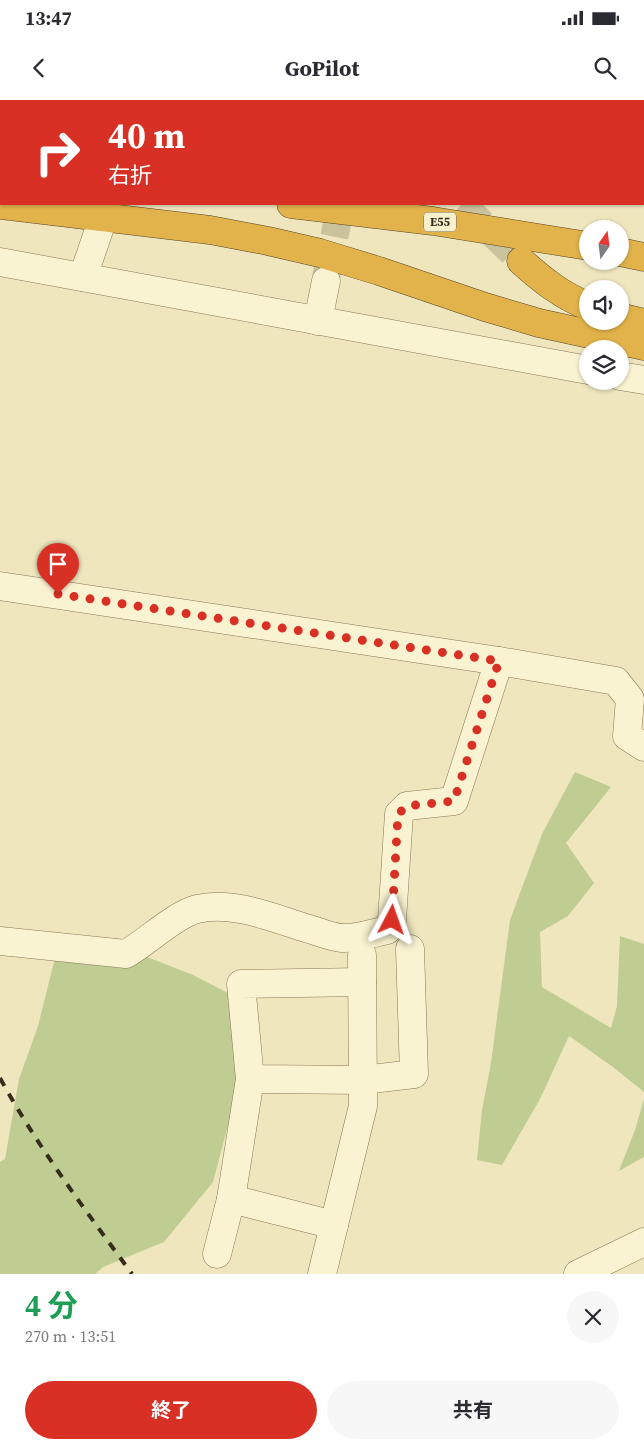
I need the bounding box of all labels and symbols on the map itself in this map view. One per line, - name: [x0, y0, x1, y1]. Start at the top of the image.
- road number: E55: [424, 212, 456, 232]
- north arrow: [579, 220, 629, 270]
- pin: [37, 543, 79, 594]
- position arrow: [365, 893, 417, 945]

